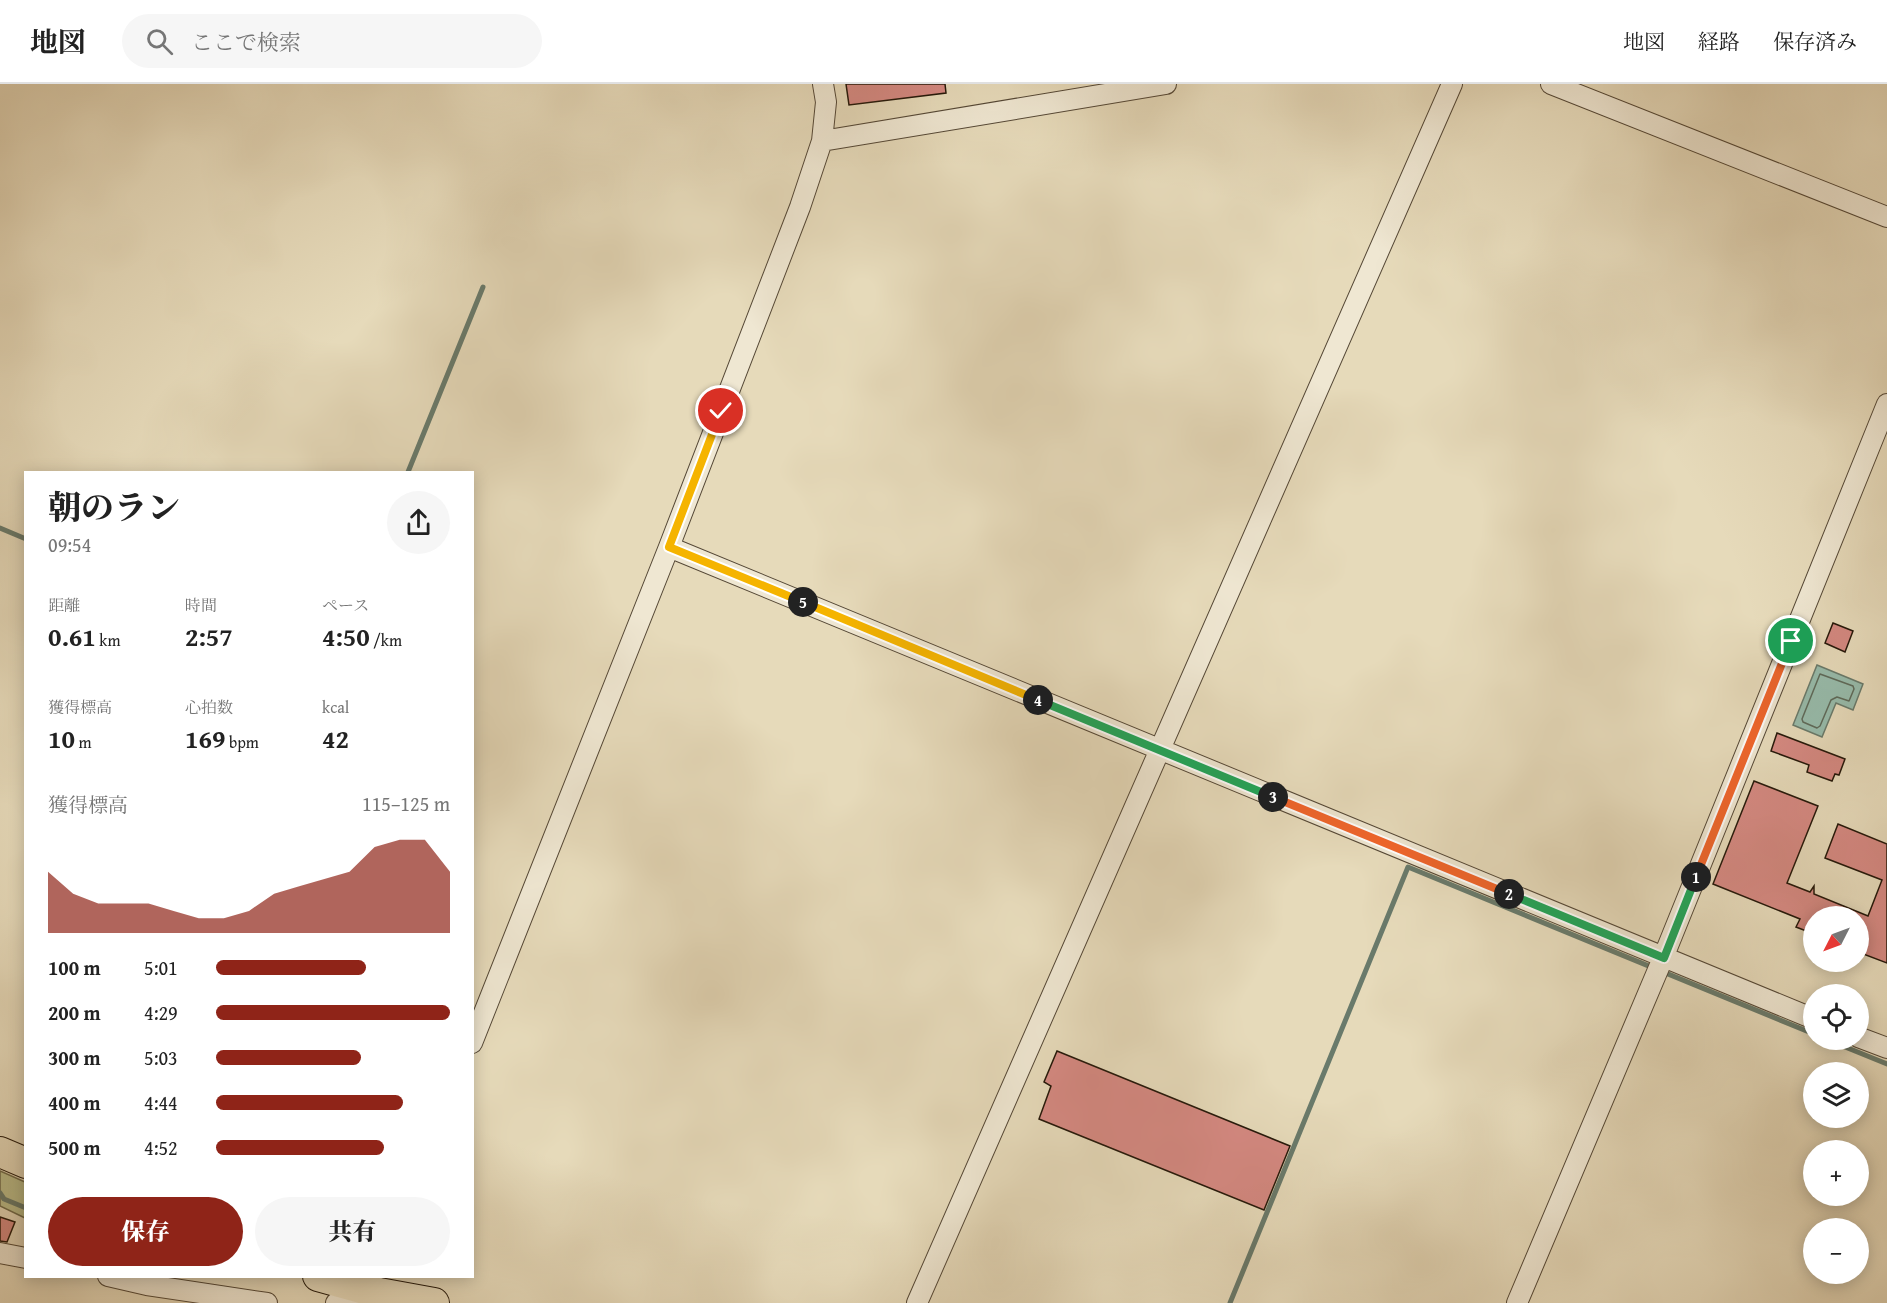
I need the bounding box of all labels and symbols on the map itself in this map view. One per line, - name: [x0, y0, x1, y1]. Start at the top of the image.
- pin: [695, 385, 746, 436]
- pin: 5: [788, 587, 818, 617]
- pin: [1765, 615, 1816, 666]
- pin: 4: [1023, 685, 1053, 715]
- pin: 3: [1258, 782, 1288, 812]
- pin: 1: [1681, 862, 1711, 892]
- pin: 2: [1494, 879, 1524, 909]
- north arrow: [1803, 906, 1869, 972]

